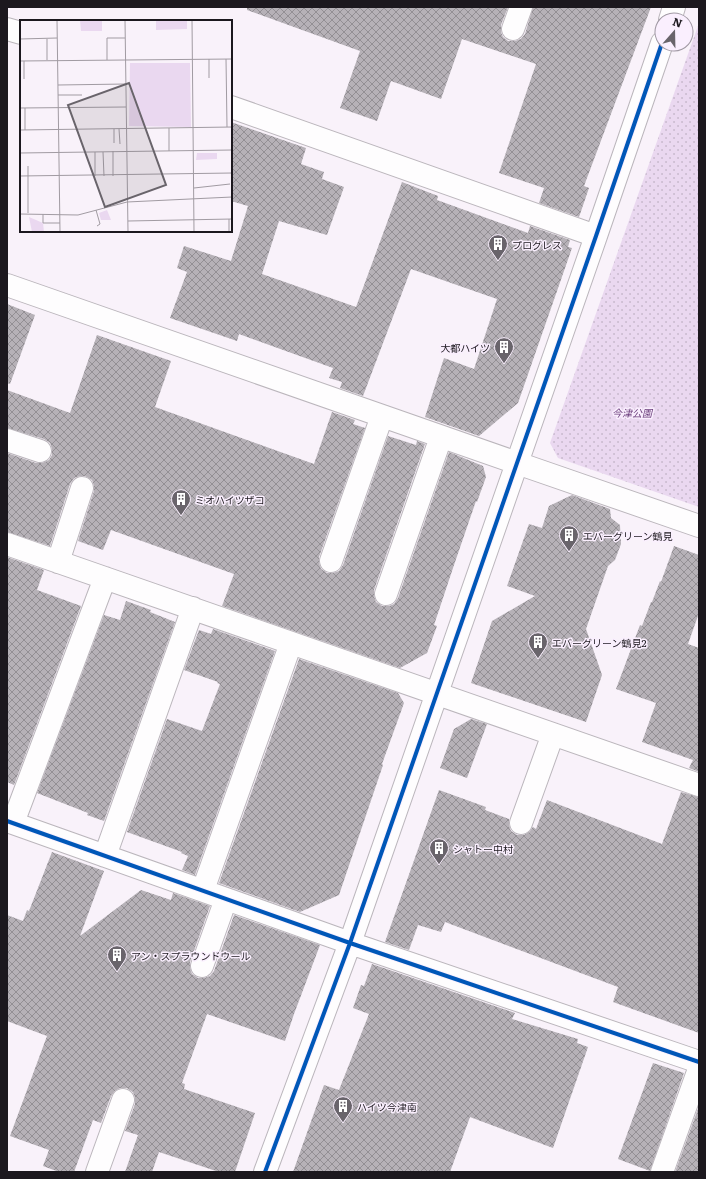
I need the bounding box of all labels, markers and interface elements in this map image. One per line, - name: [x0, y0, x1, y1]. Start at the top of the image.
- north arrow: [654, 12, 694, 52]
- text: N: [671, 13, 685, 31]
- inset map: [20, 20, 232, 232]
- building icon: プログレス: [487, 233, 509, 261]
- place label: プログレス: [512, 237, 562, 252]
- building icon: 大都ハイツ: [493, 336, 515, 364]
- place label: 大都ハイツ: [440, 340, 490, 355]
- park label: 今津公園: [612, 405, 654, 420]
- building icon: ミオハイツザコ: [170, 488, 192, 516]
- place label: ミオハイツザコ: [195, 492, 265, 507]
- building icon: エバーグリーン鶴見: [558, 524, 580, 552]
- place label: エバーグリーン鶴見: [583, 528, 673, 543]
- building icon: エバーグリーン鶴見2: [527, 631, 549, 659]
- place label: エバーグリーン鶴見2: [552, 635, 647, 650]
- building icon: シャトー中村: [428, 837, 450, 865]
- place label: シャトー中村: [453, 841, 513, 856]
- building icon: アン・スプラウンドウール: [106, 944, 128, 972]
- place label: アン・スプラウンドウール: [131, 948, 251, 963]
- building icon: ハイツ今津南: [332, 1095, 354, 1123]
- place label: ハイツ今津南: [357, 1099, 417, 1114]

